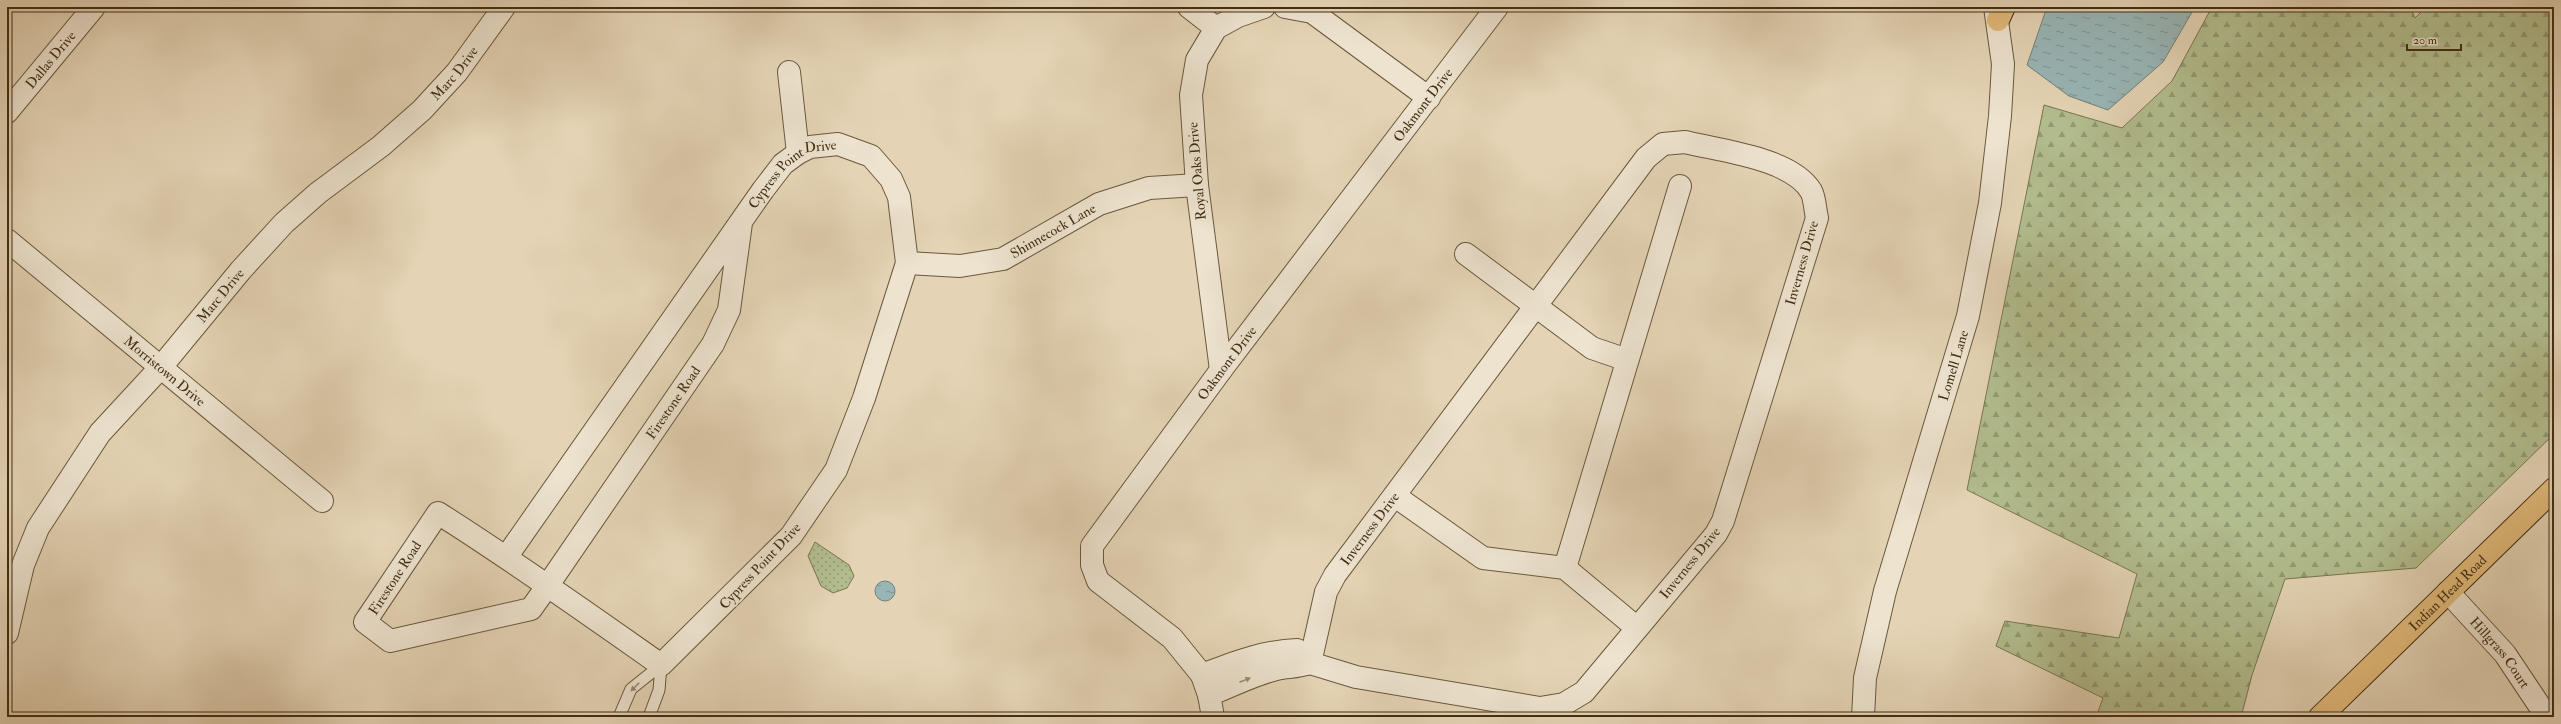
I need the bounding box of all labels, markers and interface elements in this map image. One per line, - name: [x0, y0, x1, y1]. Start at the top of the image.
- scale bar: [2407, 26, 2461, 52]
- street label: Dallas Drive: [22, 27, 79, 92]
- text: 20 m: [2413, 33, 2438, 48]
- street label: Marc Drive: [427, 43, 481, 104]
- street label: Oakmont Drive: [1389, 65, 1456, 145]
- street label: Royal Oaks Drive: [1184, 121, 1211, 221]
- street label: Cypress Point Drive: [744, 136, 837, 212]
- street label: Shinnecock Lane: [1007, 199, 1099, 262]
- street label: Inverness Drive: [1782, 219, 1822, 307]
- street label: Marc Drive: [193, 265, 247, 326]
- street label: Oakmont Drive: [1193, 322, 1260, 403]
- street label: Lomell Lane: [1934, 328, 1972, 403]
- street label: Morristown Drive: [121, 332, 209, 410]
- street label: Firestone Road: [642, 363, 704, 442]
- street label: Inverness Drive: [1337, 489, 1403, 569]
- street label: Cypress Point Drive: [716, 519, 805, 613]
- street label: Inverness Drive: [1656, 524, 1724, 602]
- street label: Firestone Road: [365, 538, 425, 618]
- street label: Indian Head Road: [2405, 551, 2490, 634]
- street label: Hillgrass Court: [2466, 613, 2534, 692]
- one-way arrow: [1239, 677, 1251, 683]
- one-way arrow: [630, 682, 640, 692]

